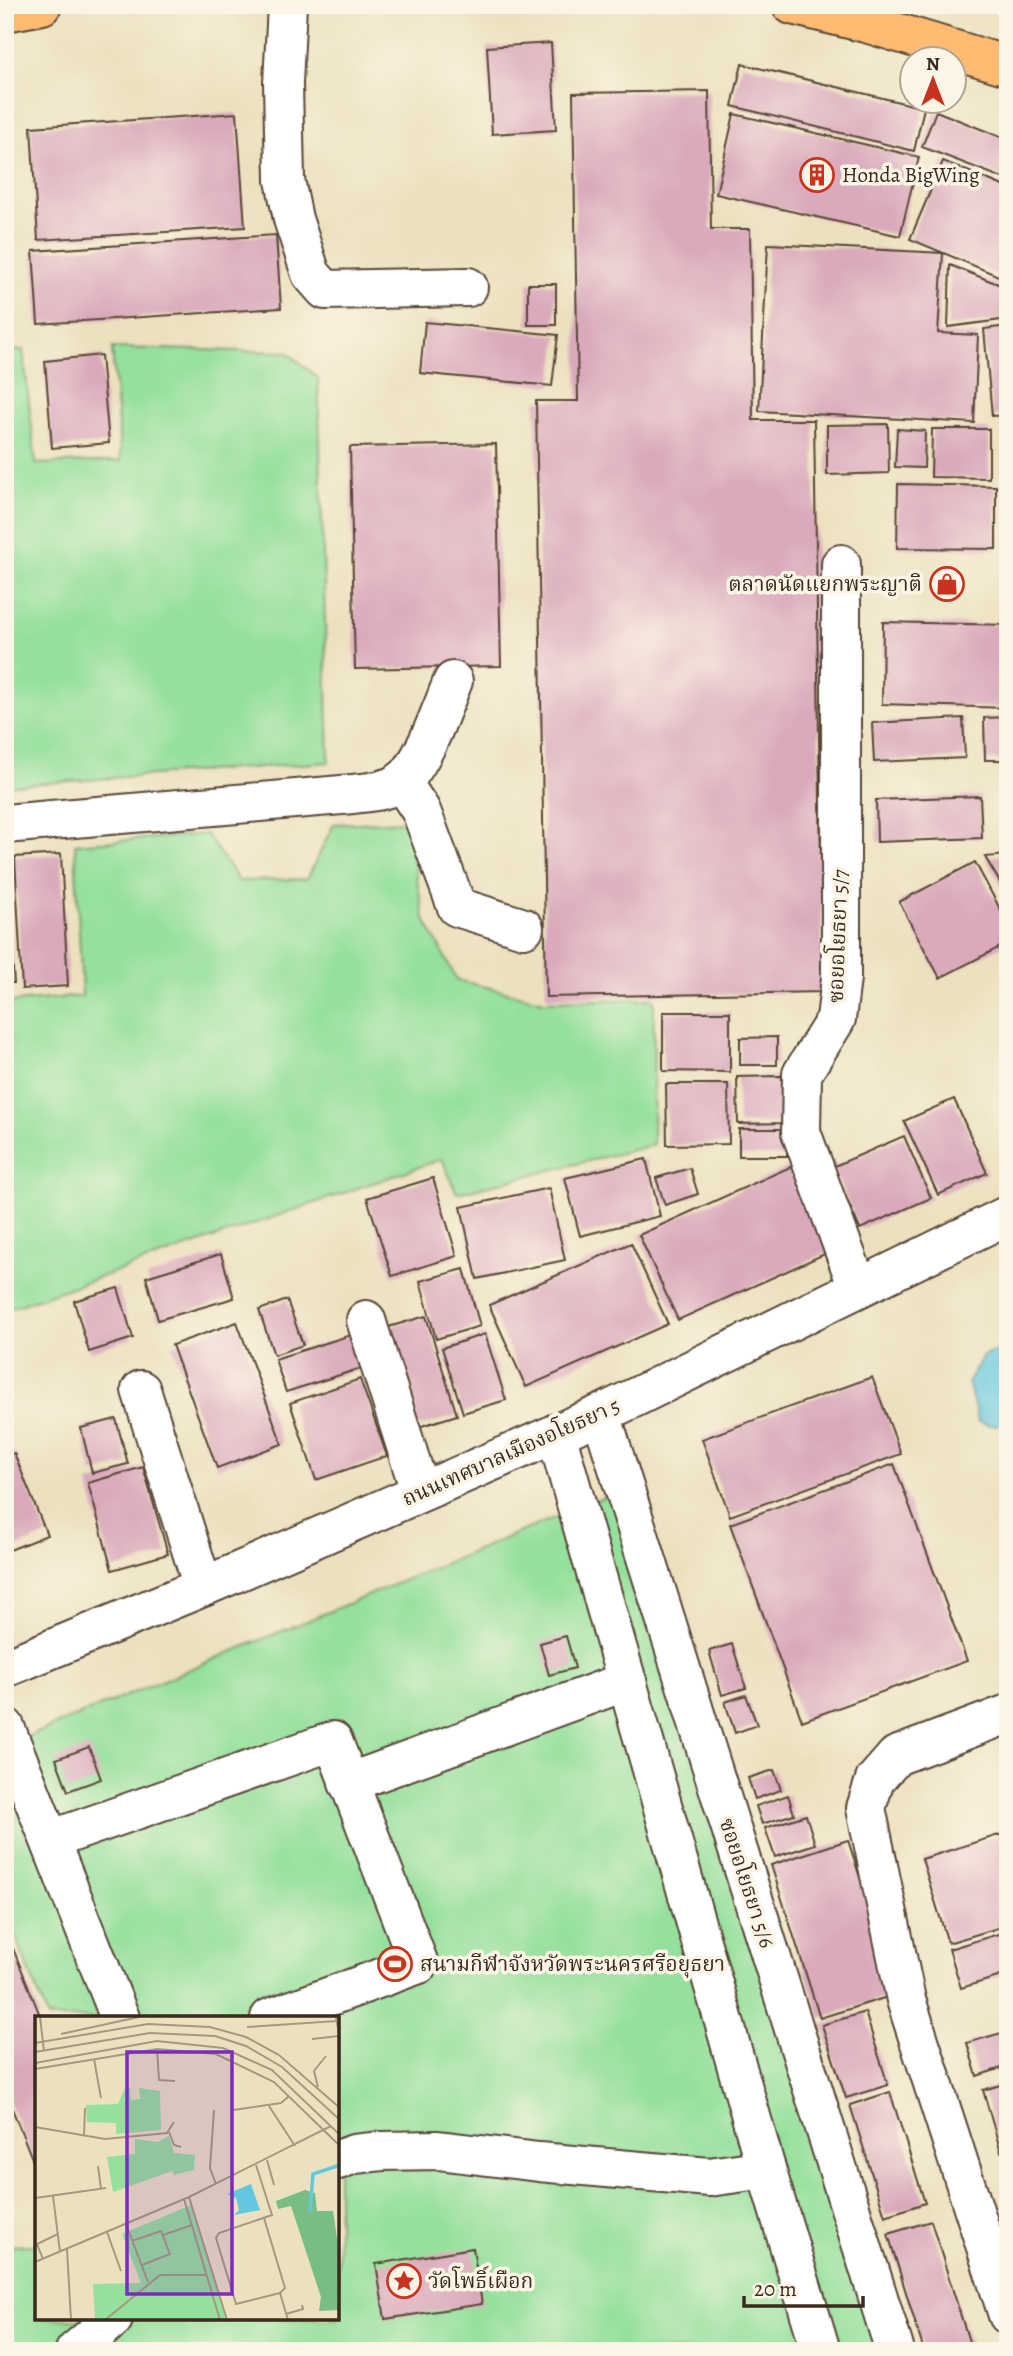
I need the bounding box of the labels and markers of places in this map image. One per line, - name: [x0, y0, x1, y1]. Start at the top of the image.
- building icon: Honda BigWing: [798, 156, 836, 194]
- place label: Honda BigWing: [842, 161, 980, 189]
- shop icon: ตลาดนัดแยกพระญาติ: [928, 565, 966, 603]
- place label: ตลาดนัดแยกพระญาติ: [728, 570, 922, 598]
- sports icon: สนามกีฬาจังหวัดพระนครศรีอยุธยา: [376, 1945, 414, 1983]
- place label: สนามกีฬาจังหวัดพระนครศรีอยุธยา: [420, 1950, 725, 1978]
- place icon: วัดโพธิ์เผือก: [385, 2262, 423, 2300]
- place label: วัดโพธิ์เผือก: [428, 2265, 533, 2295]

